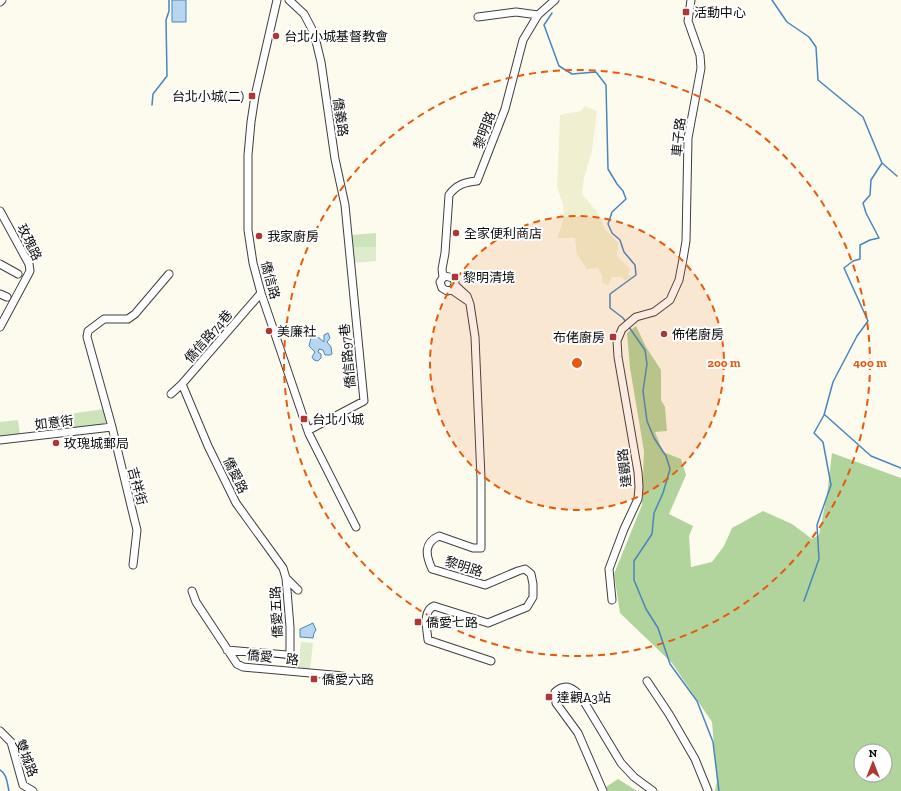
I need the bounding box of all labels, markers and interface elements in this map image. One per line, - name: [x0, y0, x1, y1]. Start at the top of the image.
- place label: 活動中心: [694, 5, 746, 20]
- marker: 活動中心: [681, 7, 691, 17]
- place label: 台北小城基督教會: [284, 29, 388, 44]
- marker: 台北小城基督教會: [271, 31, 281, 41]
- place label: 台北小城(二): [172, 89, 244, 104]
- marker: 台北小城(二): [247, 91, 257, 101]
- street label: 僑義路: [330, 97, 351, 137]
- street label: 黎明路: [470, 109, 498, 151]
- street label: 車子路: [669, 117, 688, 157]
- street label: 玫瑰路: [14, 221, 45, 263]
- place label: 全家便利商店: [464, 226, 542, 241]
- marker: 全家便利商店: [451, 228, 461, 238]
- place label: 我家廚房: [267, 229, 319, 244]
- marker: 我家廚房: [254, 231, 264, 241]
- street label: 僑信路: [258, 259, 283, 301]
- place label: 黎明清境: [463, 270, 515, 285]
- marker: 黎明清境: [450, 272, 460, 282]
- street label: 僑信路74巷: [181, 307, 235, 366]
- street label: 僑信路97巷: [337, 323, 358, 389]
- place label: 美廉社: [277, 324, 316, 339]
- marker: 美廉社: [264, 326, 274, 336]
- place label: 佈佬廚房: [672, 327, 724, 342]
- marker: 佈佬廚房: [659, 329, 669, 339]
- place label: 布佬廚房: [553, 330, 605, 345]
- marker: 布佬廚房: [608, 332, 618, 342]
- centre of rings: [570, 356, 584, 370]
- text: 200 m: [707, 356, 741, 370]
- text: 400 m: [853, 356, 887, 370]
- place label: 台北小城: [312, 412, 364, 427]
- street label: 如意街: [34, 413, 74, 432]
- marker: 台北小城: [299, 414, 309, 424]
- place label: 玫瑰城郵局: [64, 436, 129, 451]
- marker: 玫瑰城郵局: [51, 438, 61, 448]
- street label: 達觀路: [615, 448, 634, 488]
- street label: 僑愛路: [220, 454, 251, 496]
- street label: 吉祥街: [125, 465, 150, 507]
- street label: 黎明路: [443, 554, 485, 579]
- street label: 僑愛五路: [268, 586, 285, 638]
- place label: 僑愛七路: [426, 615, 478, 630]
- marker: 僑愛七路: [413, 617, 423, 627]
- street label: 僑愛一路: [246, 647, 300, 668]
- place label: 僑愛六路: [322, 672, 374, 687]
- marker: 僑愛六路: [309, 674, 319, 684]
- place label: 達觀A3站: [557, 690, 611, 705]
- marker: 達觀A3站: [544, 692, 554, 702]
- street label: 雙城路: [13, 737, 41, 779]
- north arrow: [853, 743, 893, 783]
- text: N: [869, 747, 878, 760]

